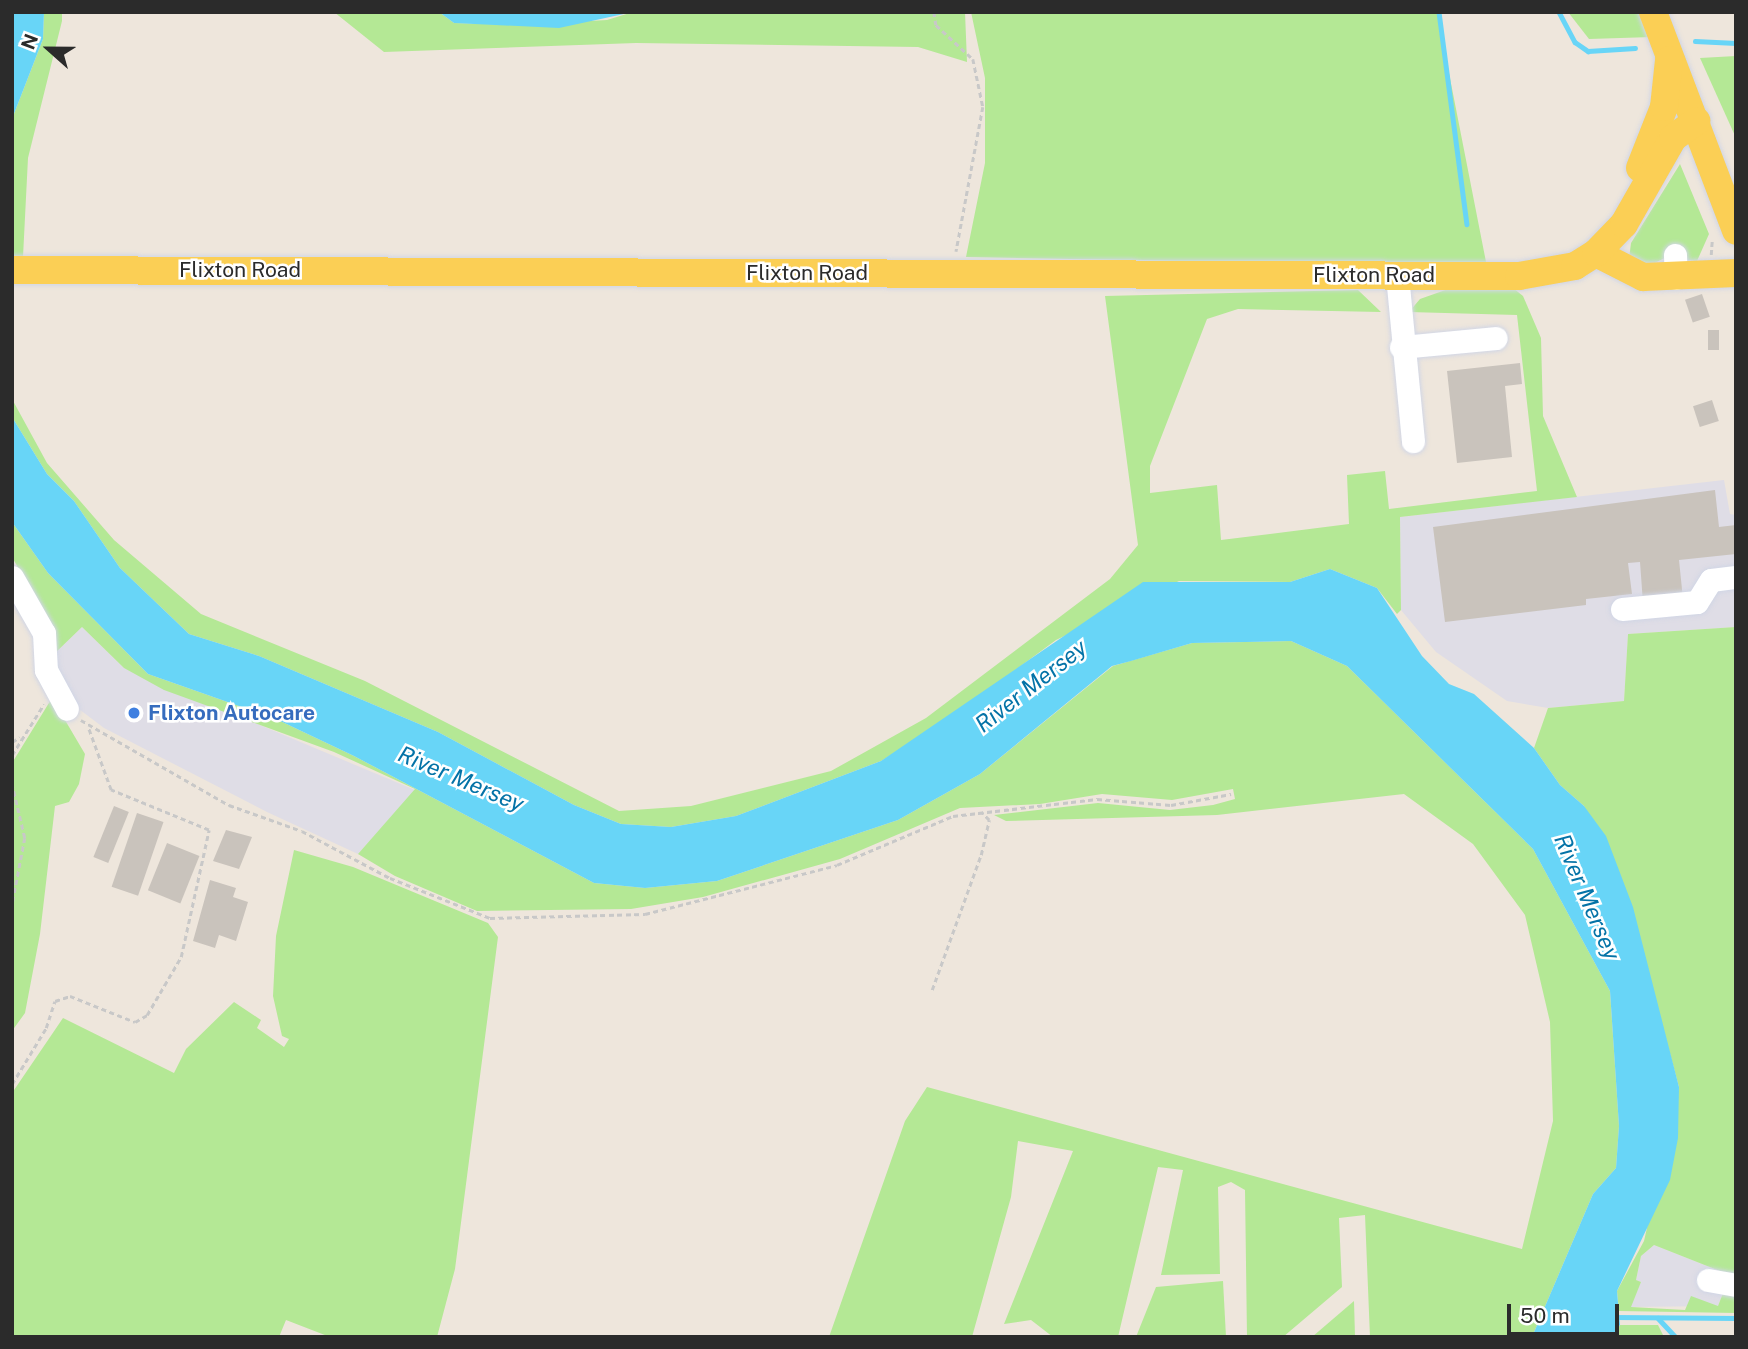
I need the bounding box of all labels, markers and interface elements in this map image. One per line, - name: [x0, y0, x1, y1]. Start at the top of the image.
- north arrow: [14, 14, 84, 84]
- text: N: [16, 31, 42, 52]
- street label: Flixton Road: [179, 257, 301, 283]
- street label: Flixton Road: [746, 260, 868, 286]
- street label: Flixton Road: [1313, 262, 1435, 288]
- water label: River Mersey: [970, 634, 1092, 738]
- place label: Flixton Autocare: [148, 700, 315, 726]
- marker: Flixton Autocare: [126, 705, 142, 721]
- water label: River Mersey: [394, 740, 528, 818]
- water label: River Mersey: [1548, 830, 1626, 964]
- scale bar: [1510, 1290, 1622, 1334]
- text: 50 m: [1520, 1303, 1570, 1328]

